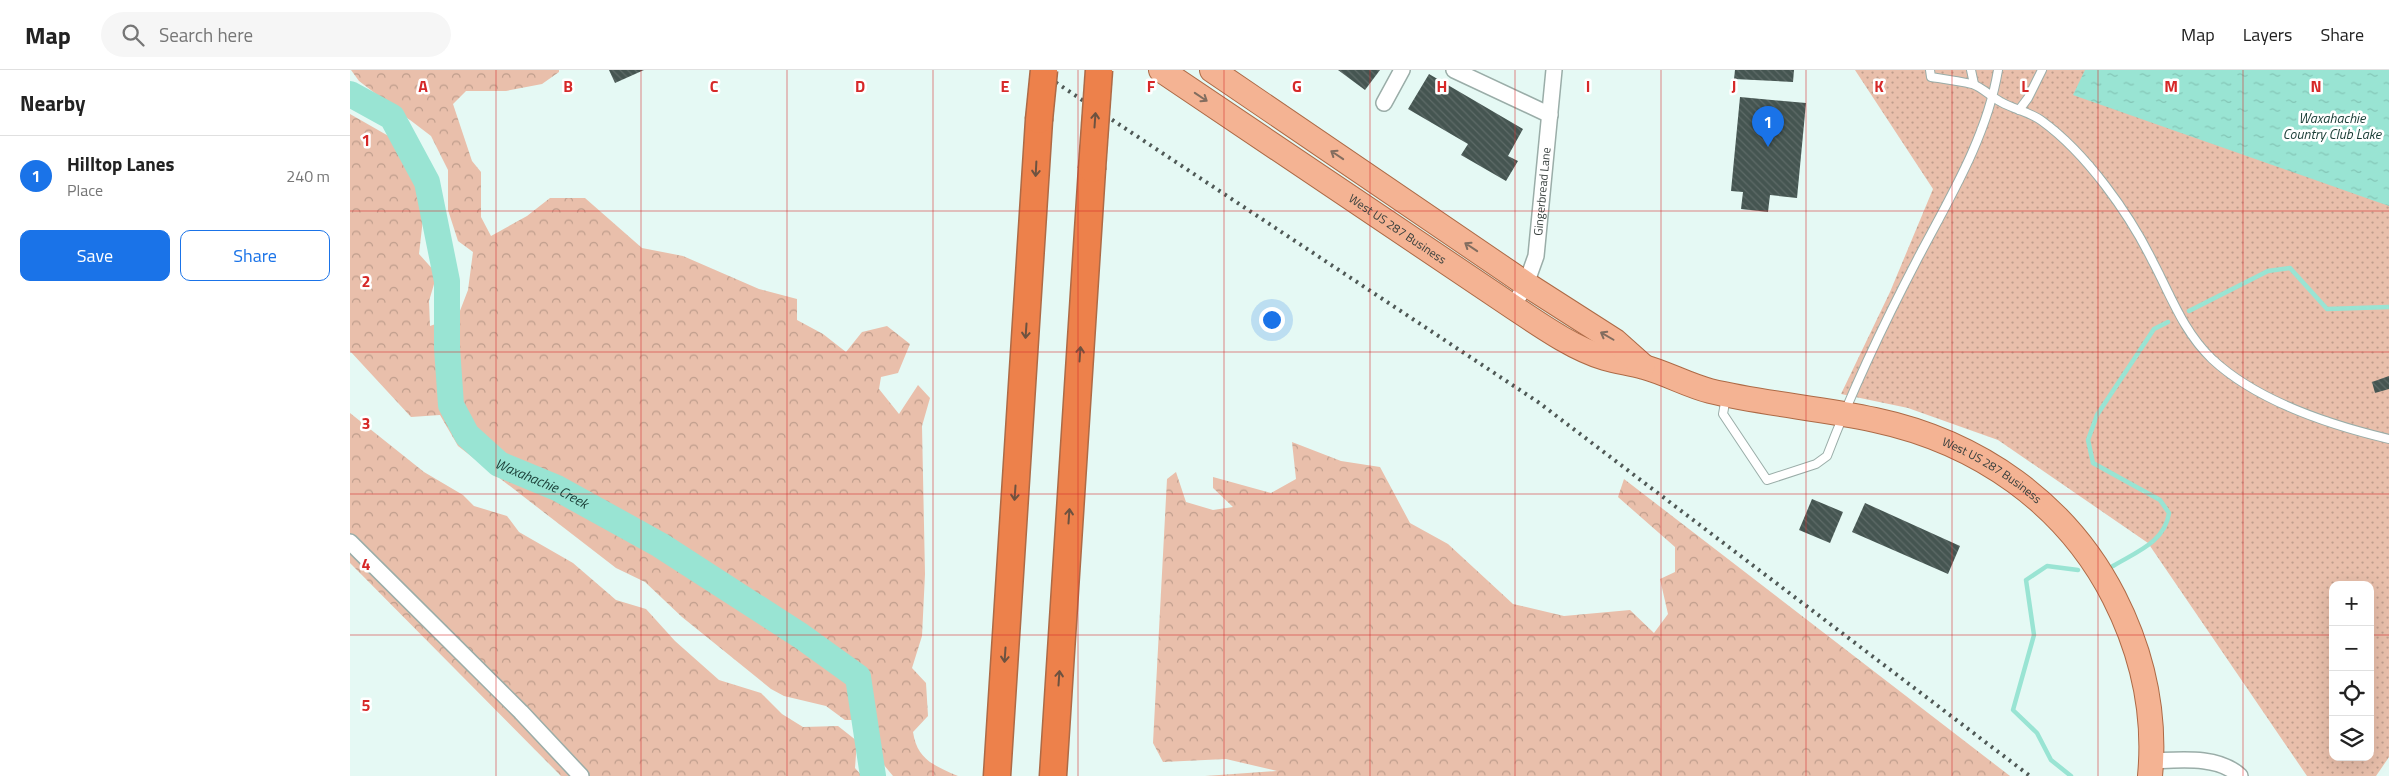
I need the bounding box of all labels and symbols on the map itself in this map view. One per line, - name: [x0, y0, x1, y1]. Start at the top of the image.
- text: A: [418, 74, 428, 98]
- text: B: [563, 74, 573, 98]
- text: C: [710, 74, 719, 98]
- text: D: [855, 74, 865, 98]
- text: E: [1001, 74, 1010, 98]
- text: F: [1147, 74, 1156, 98]
- text: G: [1292, 74, 1302, 98]
- text: H: [1437, 74, 1447, 98]
- text: I: [1586, 74, 1590, 98]
- text: J: [1732, 74, 1736, 98]
- text: K: [1874, 74, 1884, 98]
- text: L: [2021, 74, 2029, 98]
- text: M: [2164, 74, 2178, 98]
- text: N: [2310, 74, 2322, 98]
- one-way arrow: [1194, 92, 1208, 102]
- pin: 1: [1752, 106, 1784, 147]
- water label: Waxahachie Country Club Lake: [2283, 107, 2383, 144]
- one-way arrow: [1091, 113, 1100, 129]
- text: 1: [362, 128, 370, 152]
- street label: Gingerbread Lane: [1528, 146, 1555, 236]
- one-way arrow: [1330, 150, 1344, 161]
- one-way arrow: [1032, 160, 1041, 176]
- street label: West US 287 Business: [1345, 189, 1451, 269]
- one-way arrow: [1464, 242, 1478, 252]
- text: 2: [362, 269, 370, 293]
- your location: [1259, 307, 1285, 333]
- one-way arrow: [1021, 322, 1030, 338]
- one-way arrow: [1600, 331, 1614, 341]
- one-way arrow: [1075, 346, 1084, 362]
- text: 3: [362, 411, 370, 435]
- street label: West US 287 Business: [1939, 432, 2046, 508]
- water label: Waxahachie Creek: [492, 453, 594, 514]
- one-way arrow: [1010, 485, 1019, 501]
- one-way arrow: [1065, 509, 1074, 525]
- text: 4: [362, 552, 371, 576]
- one-way arrow: [1000, 647, 1009, 663]
- one-way arrow: [1054, 671, 1064, 687]
- text: 5: [362, 693, 371, 717]

